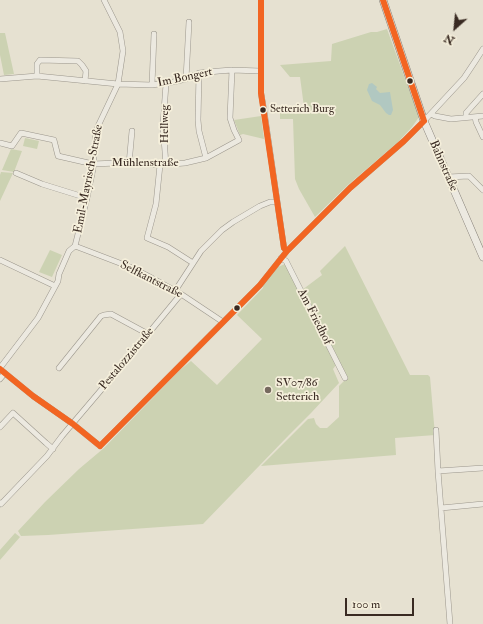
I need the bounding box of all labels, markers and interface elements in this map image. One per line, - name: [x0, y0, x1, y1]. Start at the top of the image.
- north arrow: [435, 8, 475, 48]
- text: N: [442, 31, 457, 47]
- street label: Im Bongert: [156, 65, 214, 91]
- unlabelled marker: [405, 76, 415, 86]
- place label: Setterich Burg: [270, 103, 334, 117]
- street label: Hellweg: [158, 104, 172, 144]
- marker: Setterich Burg: [258, 105, 268, 115]
- street label: Emil-Mayrisch-Straße: [71, 123, 107, 235]
- street label: Bahnstraße: [425, 138, 461, 194]
- street label: Mühlenstraße: [111, 156, 179, 170]
- street label: Selfkantstraße: [117, 258, 185, 302]
- street label: Am Friedhof: [294, 286, 334, 348]
- unlabelled marker: [232, 303, 242, 313]
- street label: Pestalozzistraße: [97, 325, 157, 393]
- place label: SV07/86 Setterich: [276, 376, 319, 404]
- marker: SV07/86 Setterich: [263, 385, 273, 395]
- scale bar: [347, 590, 416, 616]
- text: 100 m: [352, 597, 380, 612]

